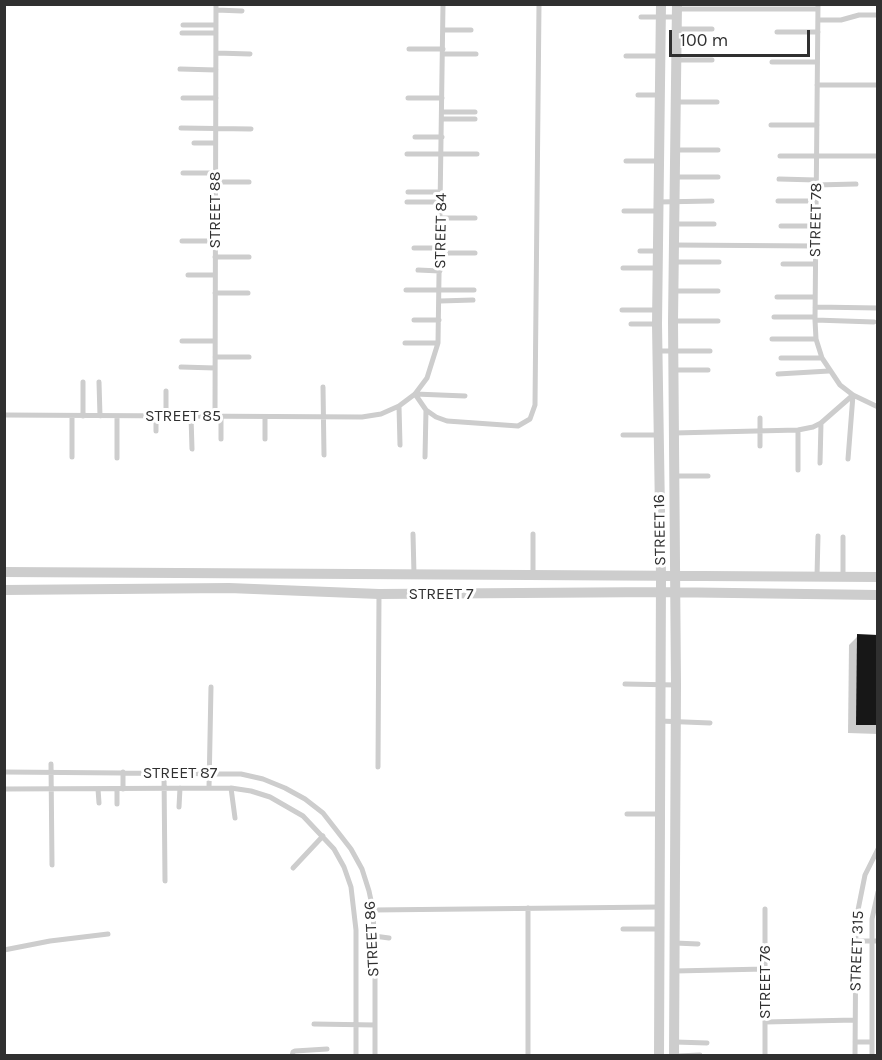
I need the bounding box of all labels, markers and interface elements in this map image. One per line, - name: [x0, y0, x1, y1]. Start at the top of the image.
- scale bar: [672, 18, 813, 56]
- text: 100 m: [680, 29, 728, 51]
- street label: STREET 88: [205, 172, 225, 248]
- street label: STREET 78: [806, 183, 826, 257]
- street label: STREET 84: [431, 193, 451, 269]
- street label: STREET 85: [145, 406, 221, 426]
- street label: STREET 16: [650, 494, 670, 566]
- street label: STREET 7: [409, 584, 473, 604]
- street label: STREET 87: [143, 763, 217, 783]
- street label: STREET 86: [360, 900, 384, 978]
- street label: STREET 315: [846, 910, 868, 992]
- street label: STREET 76: [755, 945, 775, 1019]

